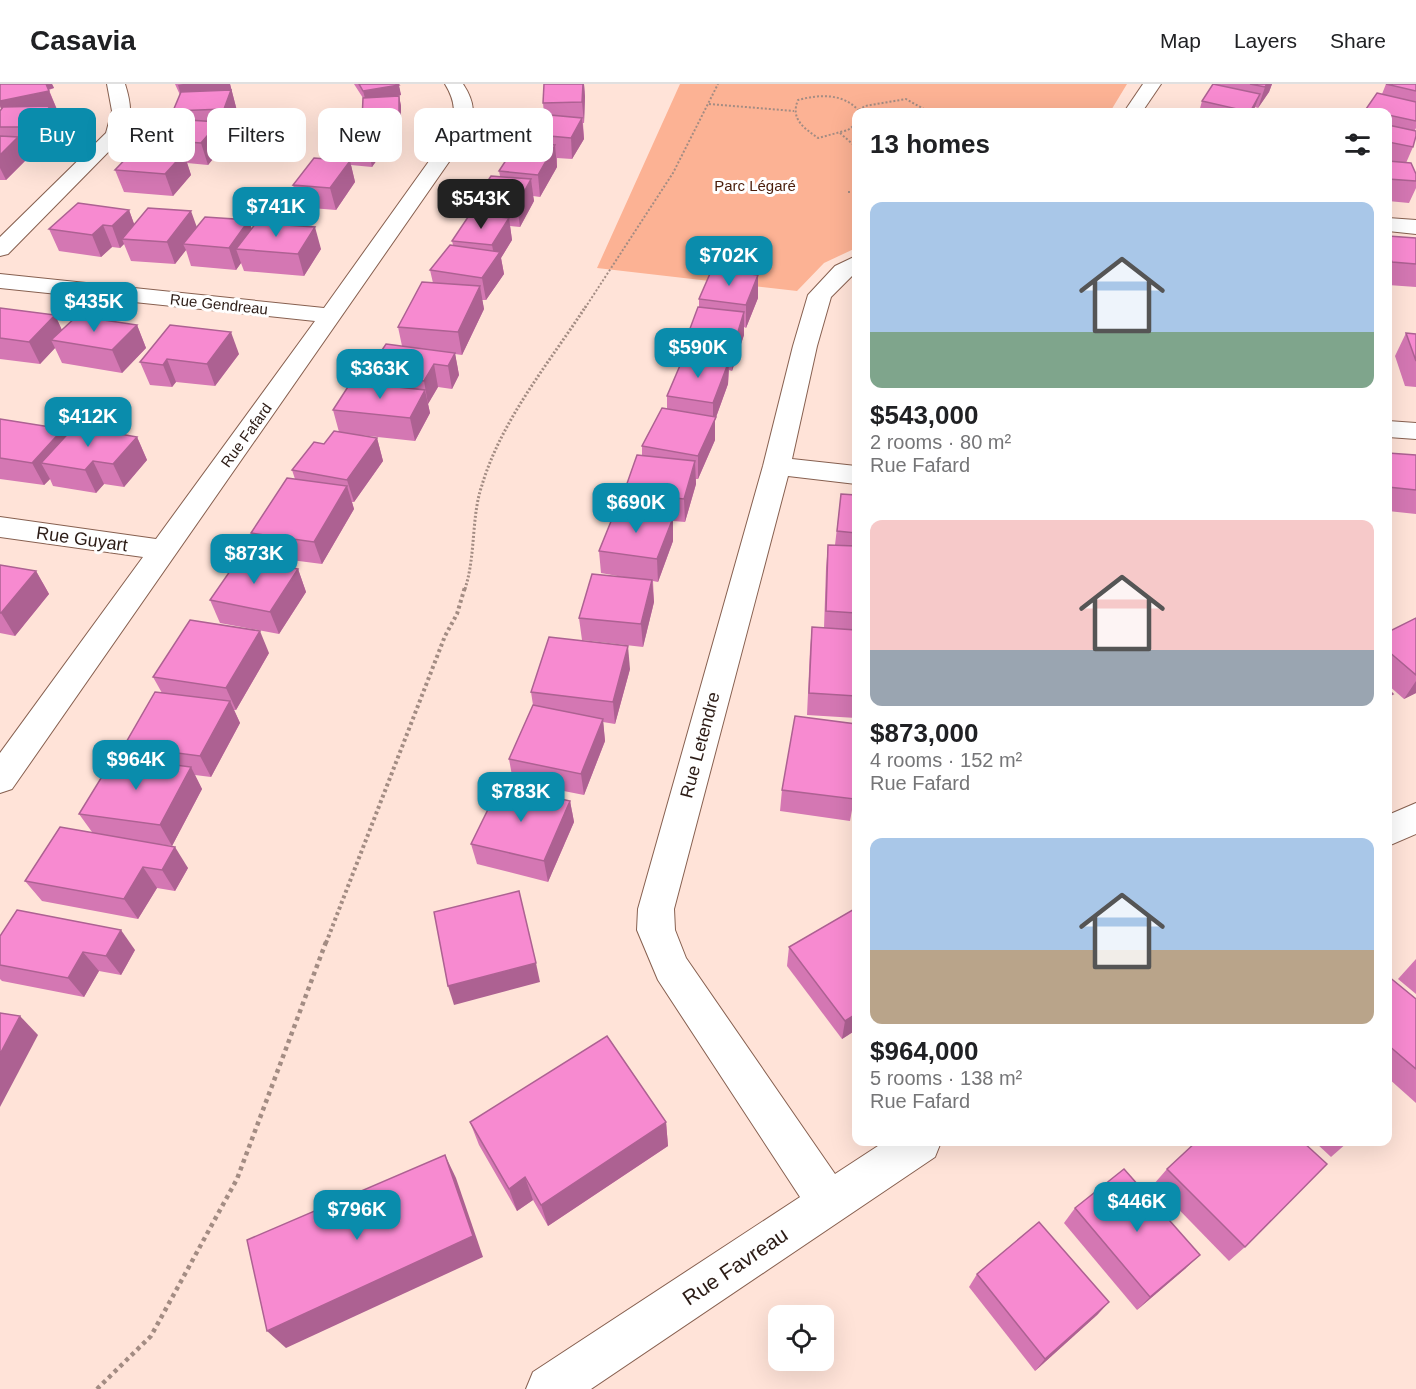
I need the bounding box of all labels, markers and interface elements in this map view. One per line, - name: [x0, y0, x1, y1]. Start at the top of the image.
- text: Casavia: [30, 25, 136, 56]
- text: Map: [1160, 29, 1201, 52]
- text: Layers: [1234, 29, 1297, 52]
- text: Share: [1330, 29, 1386, 52]
- chip: Buy: [18, 108, 96, 162]
- chip: Rent: [108, 108, 195, 162]
- chip: Filters: [207, 108, 306, 162]
- chip: New: [318, 108, 402, 162]
- chip: Apartment: [414, 108, 553, 162]
- icon: filters: [1341, 128, 1374, 161]
- text: 13 homes: [870, 129, 990, 159]
- park label: Parc Légaré: [714, 177, 796, 194]
- pin: $543K: [439, 179, 523, 230]
- pin: $741K: [234, 187, 318, 238]
- text: $543K: [452, 187, 510, 209]
- text: $741K: [247, 195, 305, 217]
- pin: $702K: [687, 236, 771, 287]
- icon: home: [1068, 241, 1176, 349]
- text: $702K: [700, 244, 758, 266]
- pin: $435K: [52, 282, 136, 333]
- text: $435K: [65, 290, 123, 312]
- street label: Rue Gendreau: [169, 290, 269, 318]
- pin: $590K: [656, 328, 740, 379]
- text: $590K: [669, 336, 727, 358]
- pin: $363K: [338, 349, 422, 400]
- text: $363K: [351, 357, 409, 379]
- pin: $412K: [46, 397, 130, 448]
- street label: Rue Fafard: [217, 400, 275, 470]
- text: $543,000: [870, 400, 978, 430]
- text: $412K: [59, 405, 117, 427]
- text: 2 rooms · 80 m²: [870, 431, 1011, 453]
- text: Rue Fafard: [870, 454, 970, 476]
- pin: $690K: [594, 483, 678, 534]
- text: $690K: [607, 491, 665, 513]
- street label: Rue Guyart: [35, 523, 129, 555]
- pin: $873K: [212, 534, 296, 585]
- text: $873K: [225, 542, 283, 564]
- icon: home: [1068, 559, 1176, 667]
- street label: Rue Letendre: [676, 690, 724, 800]
- text: $873,000: [870, 718, 978, 748]
- pin: $964K: [94, 740, 178, 791]
- text: $964K: [107, 748, 165, 770]
- text: 4 rooms · 152 m²: [870, 749, 1022, 771]
- pin: $783K: [479, 772, 563, 823]
- text: Rue Fafard: [870, 772, 970, 794]
- text: $783K: [492, 780, 550, 802]
- icon: home: [1068, 877, 1176, 985]
- text: $964,000: [870, 1036, 978, 1066]
- text: 5 rooms · 138 m²: [870, 1067, 1022, 1089]
- text: Rue Fafard: [870, 1090, 970, 1112]
- pin: $446K: [1095, 1182, 1179, 1233]
- pin: $796K: [315, 1190, 399, 1241]
- text: $446K: [1108, 1190, 1166, 1212]
- text: $796K: [328, 1198, 386, 1220]
- street label: Rue Favreau: [678, 1223, 792, 1309]
- map controls: [768, 1305, 834, 1371]
- button: locate: [768, 1305, 834, 1371]

